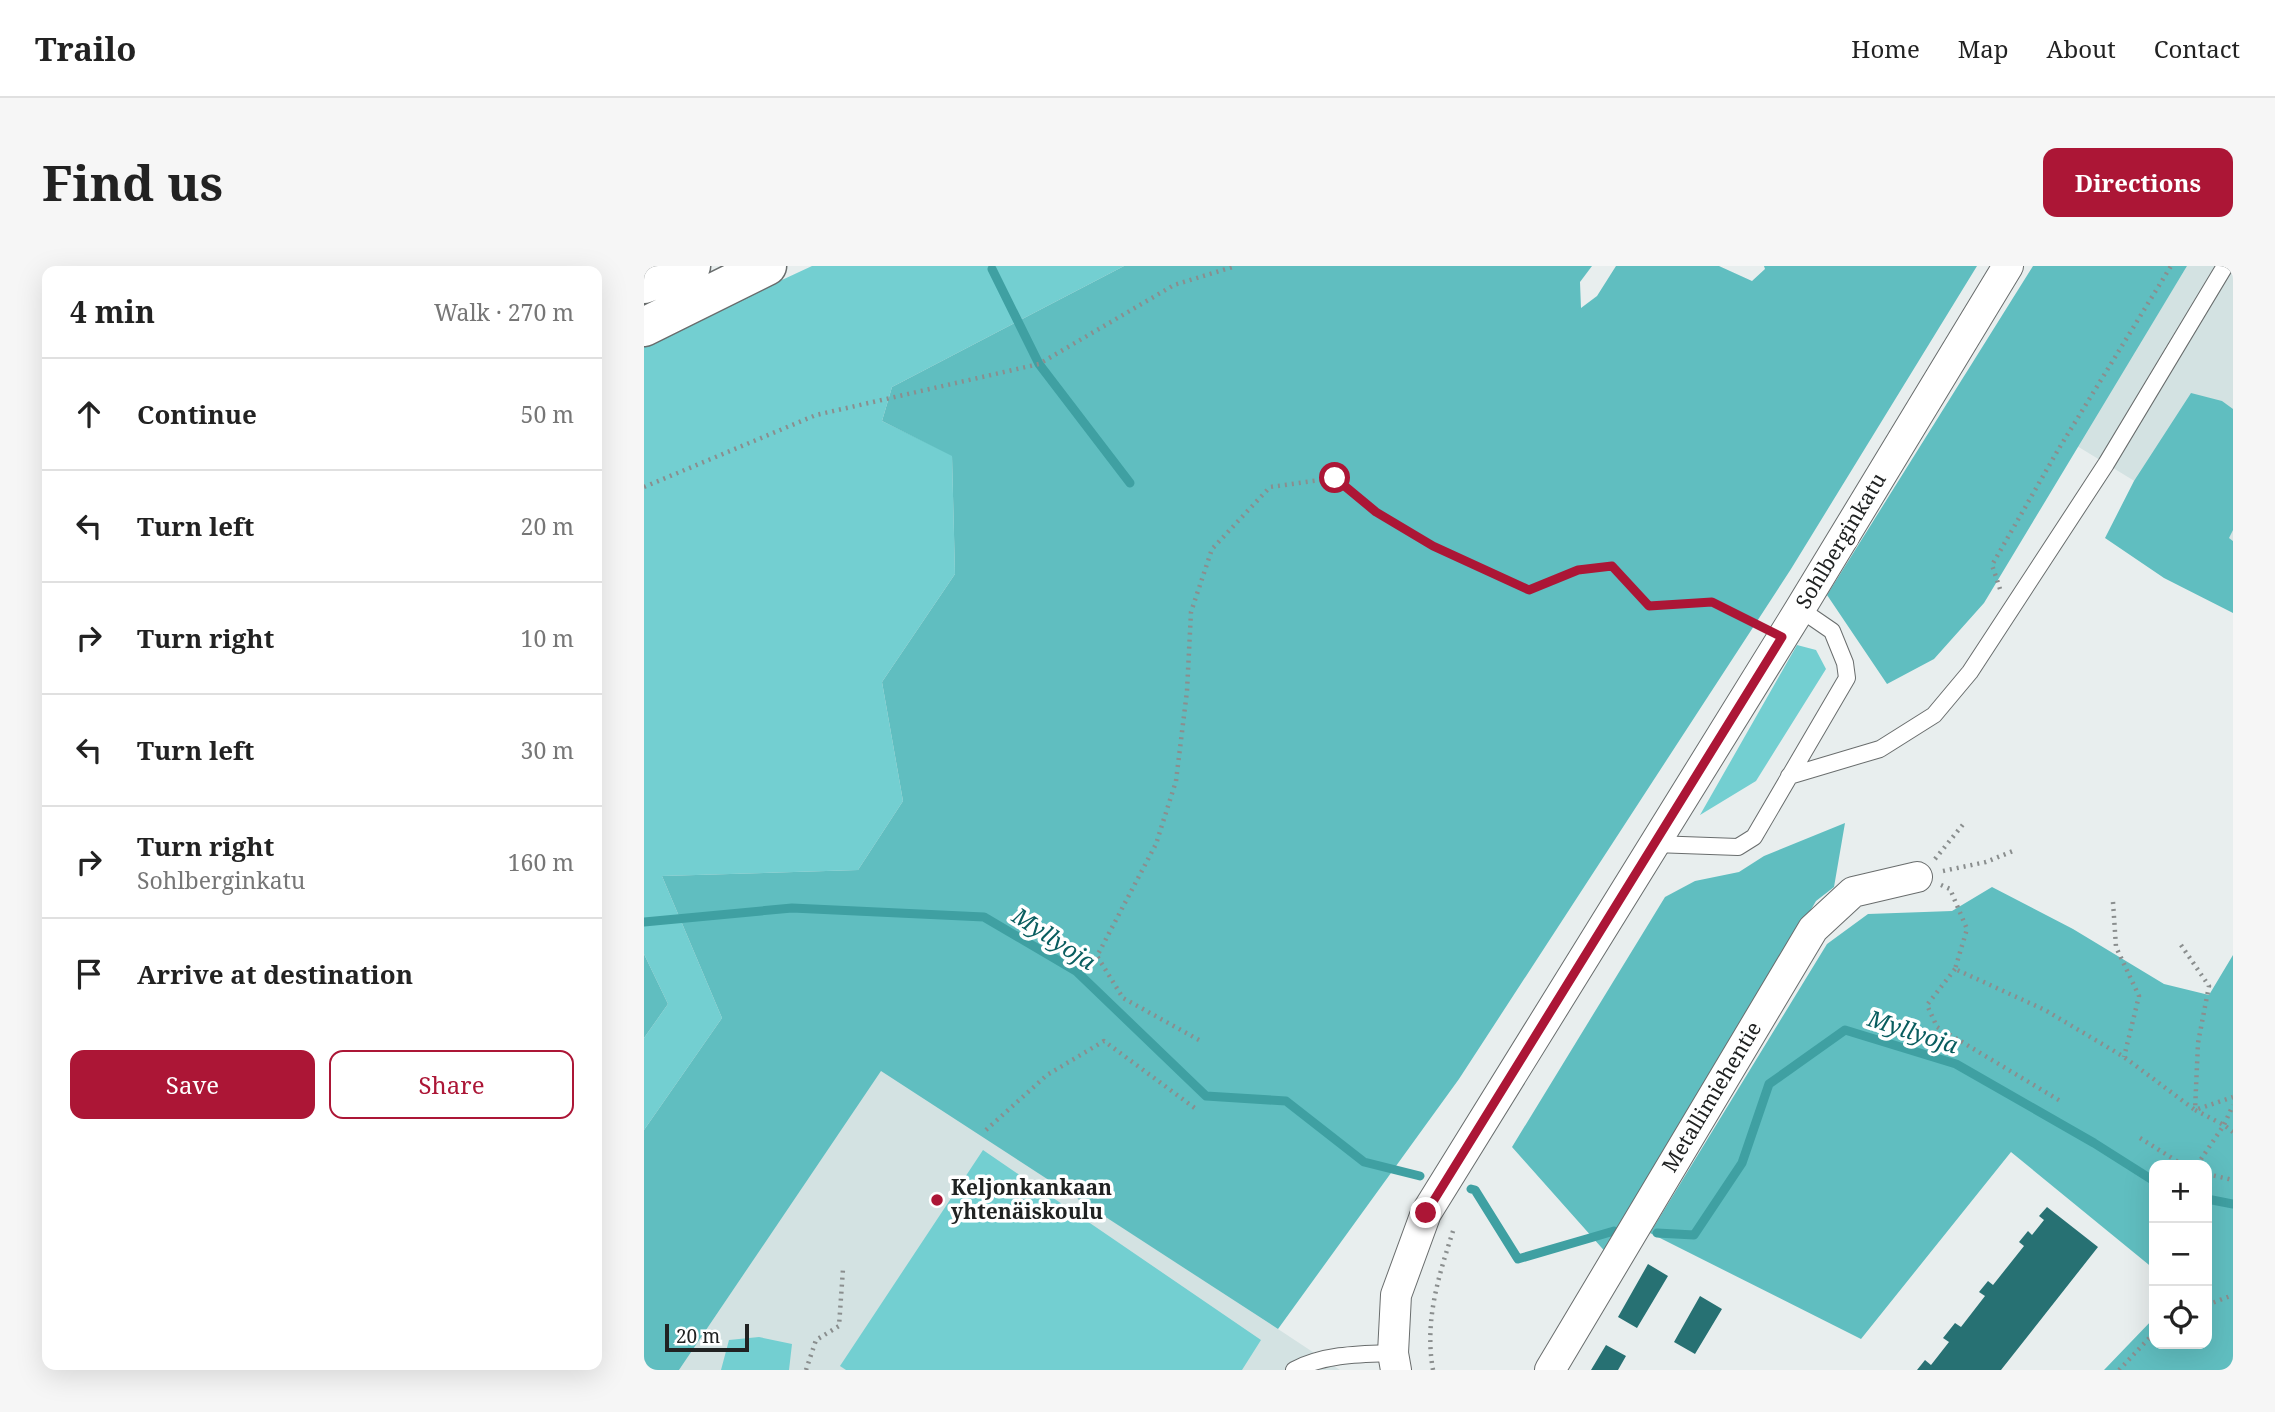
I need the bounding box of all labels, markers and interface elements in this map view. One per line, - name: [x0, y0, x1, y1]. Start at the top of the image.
- text: Trailo: [35, 26, 136, 71]
- text: Home: [1851, 32, 1920, 65]
- text: Map: [1958, 32, 2009, 65]
- text: About: [2047, 32, 2116, 65]
- text: Contact: [2154, 32, 2240, 65]
- button: Directions: [2043, 148, 2233, 217]
- text: Find us: [42, 149, 223, 215]
- text: 4 min: [70, 291, 155, 332]
- text: Walk · 270 m: [434, 296, 574, 328]
- icon: ahead: [70, 395, 108, 433]
- text: Continue: [137, 396, 257, 432]
- text: 50 m: [521, 398, 574, 430]
- route start: [1319, 462, 1350, 493]
- street label: Sohlberginkatu: [1789, 467, 1892, 614]
- icon: left: [70, 507, 108, 545]
- text: Turn left: [137, 508, 254, 544]
- text: 20 m: [521, 510, 574, 542]
- icon: right: [70, 619, 108, 657]
- text: Turn right: [137, 620, 274, 656]
- text: 10 m: [521, 622, 574, 654]
- icon: left: [70, 731, 108, 769]
- text: Turn left: [137, 732, 254, 768]
- text: 30 m: [521, 734, 574, 766]
- text: Turn right: [137, 828, 274, 864]
- icon: right: [70, 843, 108, 881]
- text: 160 m: [508, 846, 574, 878]
- text: Sohlberginkatu: [137, 864, 305, 896]
- water label: Myllyoja: [1006, 899, 1103, 977]
- icon: arrive: [70, 955, 108, 993]
- text: Arrive at destination: [137, 956, 413, 992]
- water label: Myllyoja: [1863, 1001, 1963, 1061]
- street label: Metallimiehentie: [1655, 1016, 1767, 1177]
- button: Save: [70, 1050, 315, 1119]
- button: Share: [329, 1050, 574, 1119]
- map controls: [2149, 1160, 2212, 1349]
- button: +: [2149, 1160, 2212, 1223]
- place label: Keljonkankaan yhtenäiskoulu: [951, 1173, 1112, 1225]
- marker: Keljonkankaan yhtenäiskoulu: [929, 1192, 945, 1208]
- route end: [1410, 1197, 1441, 1228]
- button: −: [2149, 1223, 2212, 1286]
- button: locate: [2149, 1286, 2212, 1349]
- scale bar: [665, 1321, 749, 1353]
- text: 20 m: [676, 1323, 720, 1349]

